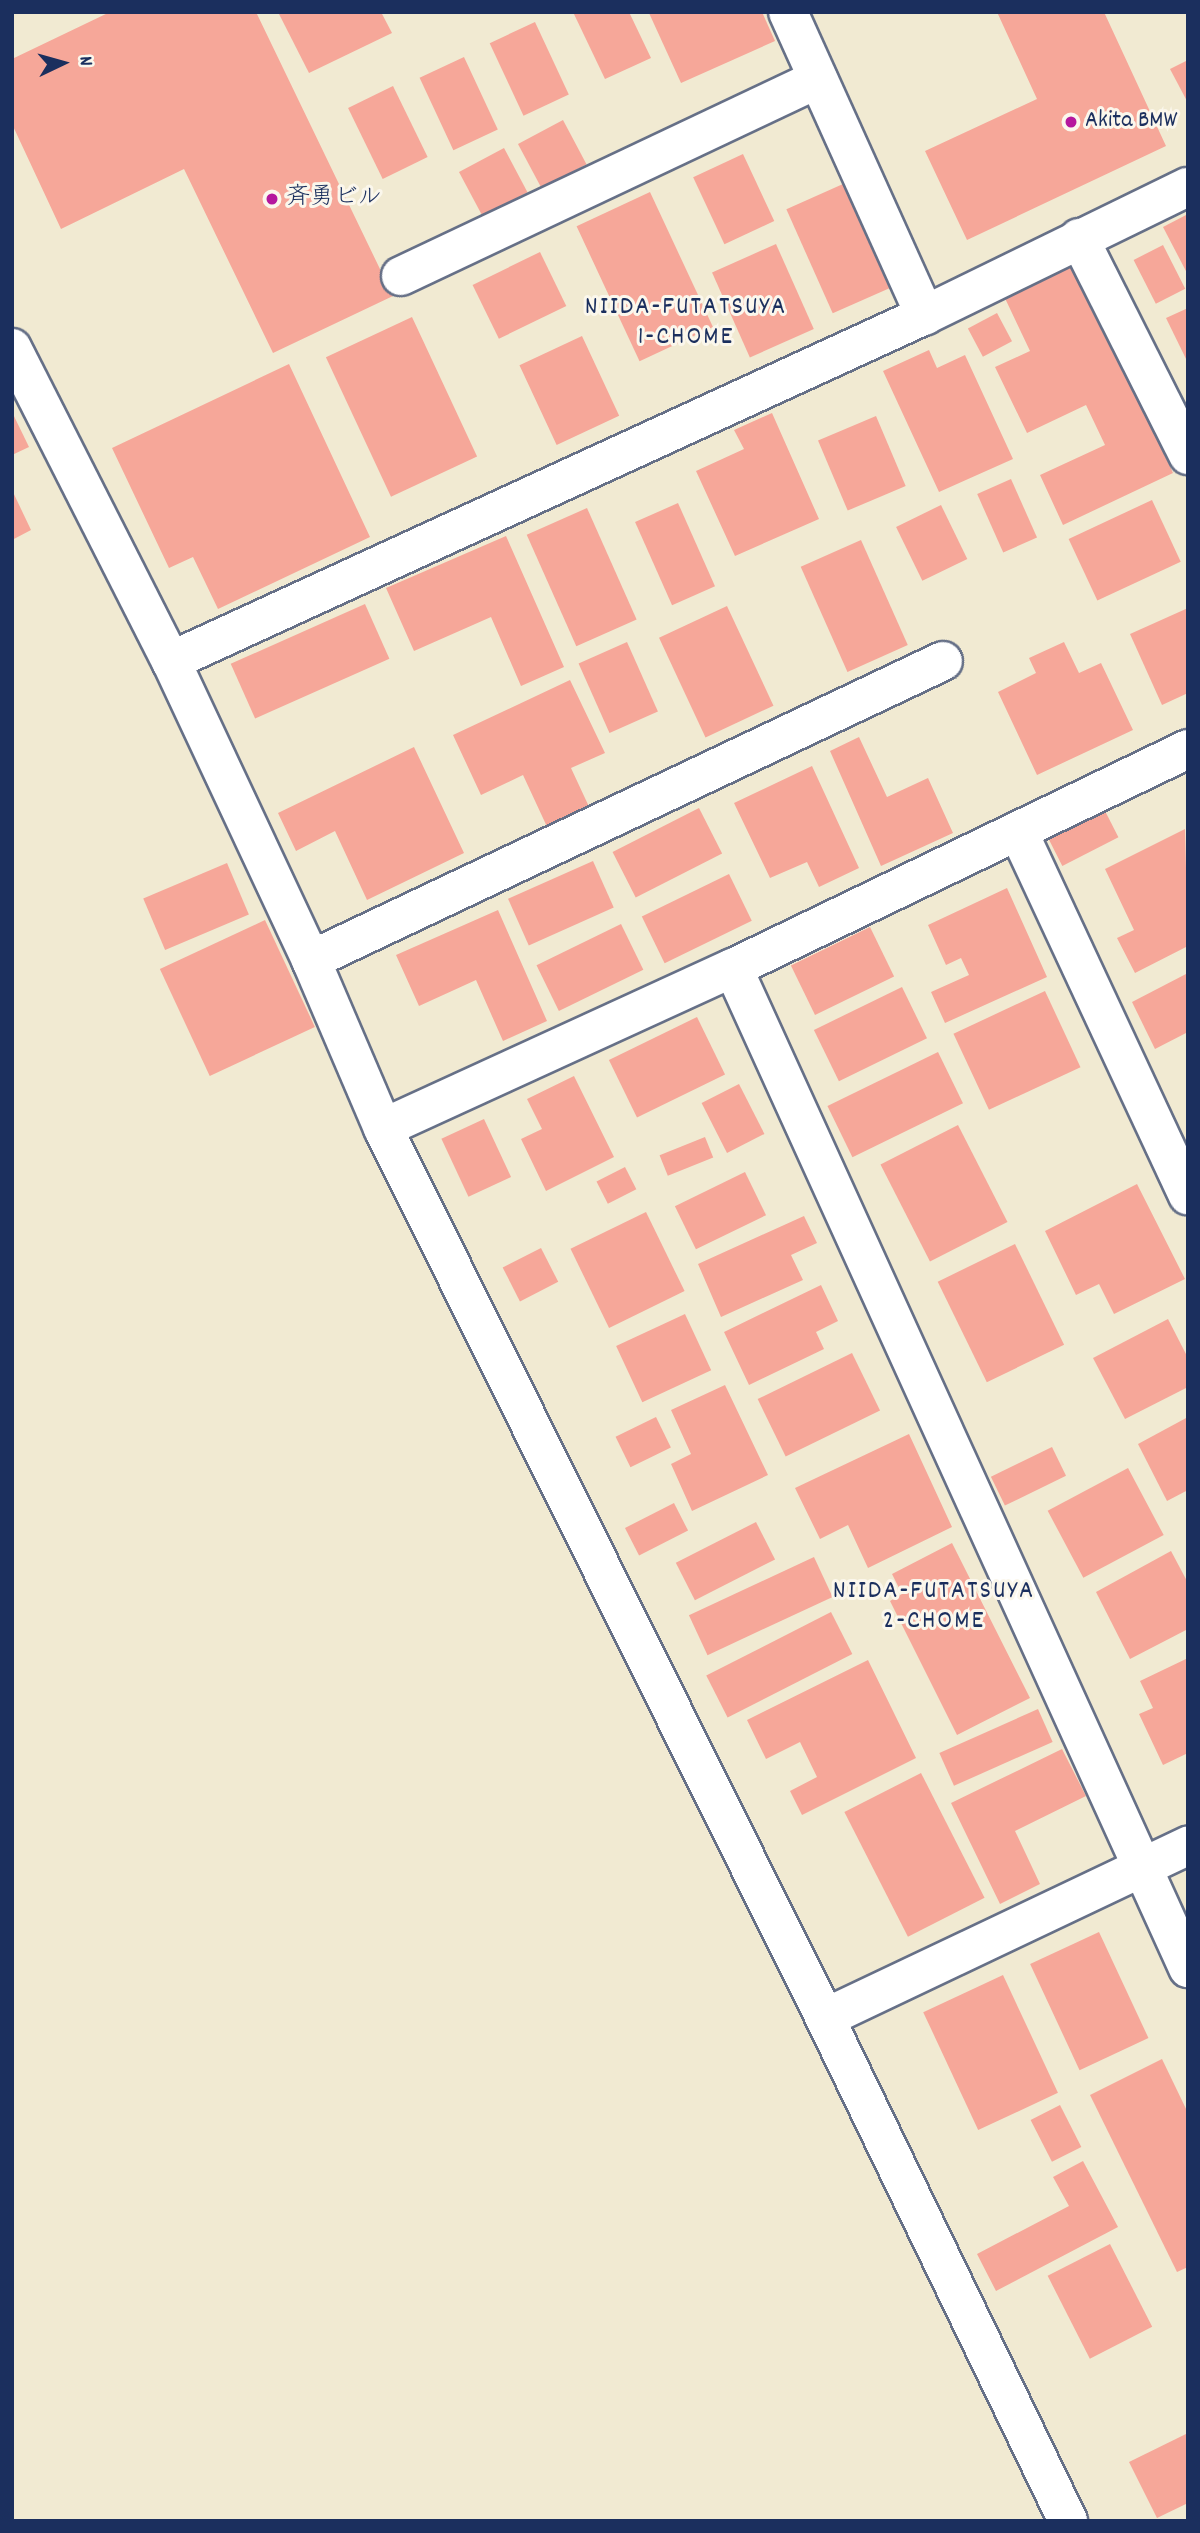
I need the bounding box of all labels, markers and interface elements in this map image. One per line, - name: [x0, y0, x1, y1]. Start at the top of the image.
- north arrow: [28, 28, 98, 98]
- text: N: [71, 55, 98, 67]
- place label: Akita BMW: [1085, 108, 1177, 136]
- marker: Akita BMW: [1063, 114, 1079, 130]
- place label: 斉勇ビル: [286, 185, 382, 213]
- marker: 斉勇ビル: [264, 191, 280, 207]
- district label: NIIDA-FUTATSUYA 1-CHOME: [587, 292, 785, 354]
- district label: NIIDA-FUTATSUYA 2-CHOME: [835, 1576, 1033, 1638]

